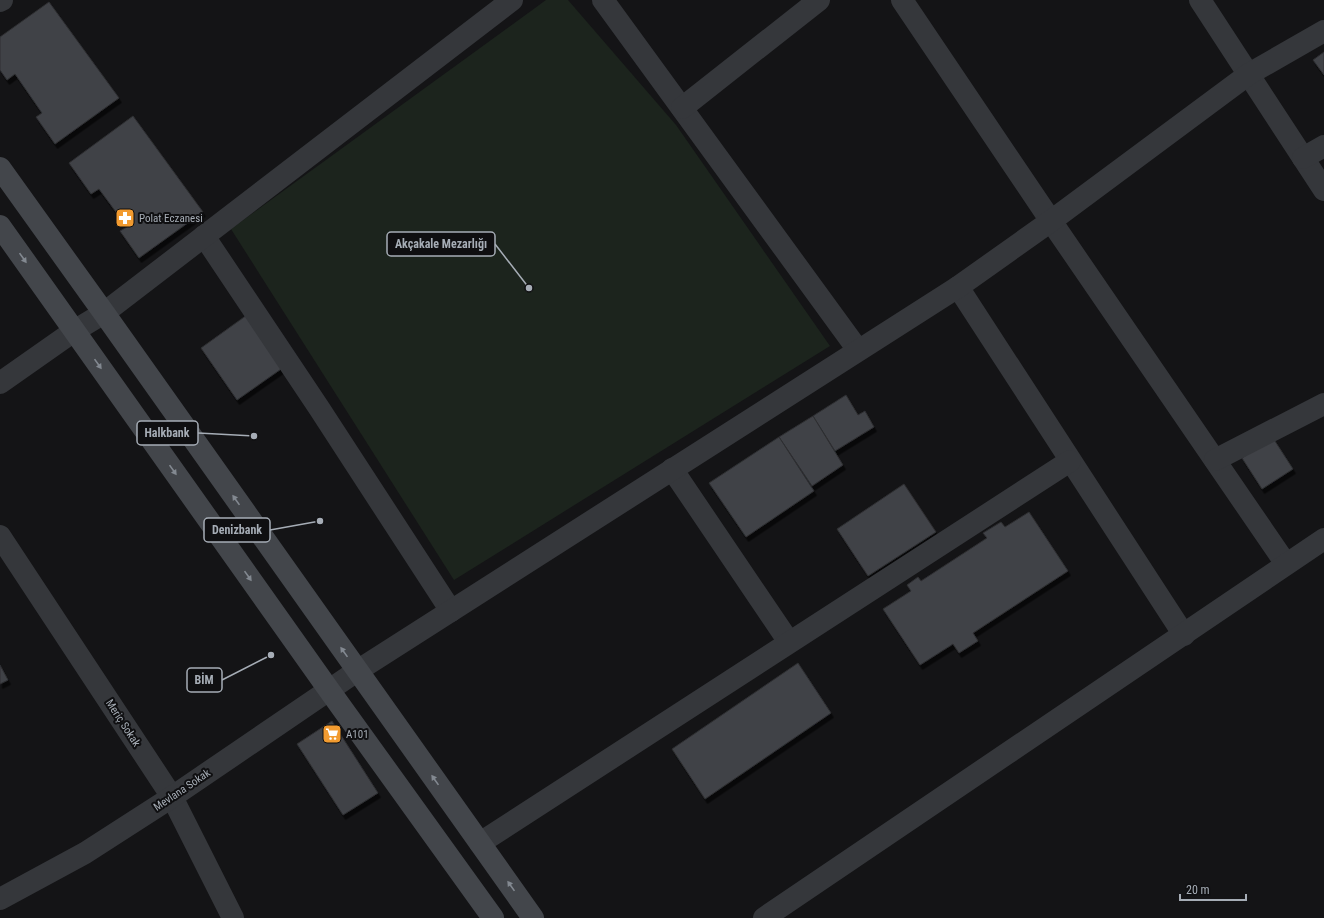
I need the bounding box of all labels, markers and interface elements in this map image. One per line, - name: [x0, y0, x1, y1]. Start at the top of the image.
- pharmacy icon: Polat Eczanesi: [114, 207, 136, 229]
- place label: Polat Eczanesi: [139, 212, 203, 225]
- callout: Akçakale Mezarlığı: [387, 232, 495, 256]
- text: Akçakale Mezarlığı: [395, 237, 487, 251]
- one-way arrow: [18, 252, 27, 263]
- one-way arrow: [94, 358, 102, 369]
- callout: Halkbank: [137, 421, 198, 445]
- text: Halkbank: [144, 426, 190, 440]
- one-way arrow: [169, 464, 177, 475]
- one-way arrow: [232, 494, 240, 505]
- callout: Denizbank: [204, 518, 270, 542]
- text: Denizbank: [212, 523, 262, 537]
- one-way arrow: [244, 570, 252, 581]
- one-way arrow: [340, 646, 348, 657]
- callout: BİM: [187, 668, 222, 692]
- text: BİM: [194, 672, 214, 687]
- street label: Meriç Sokak: [103, 697, 143, 749]
- supermarket icon: A101: [321, 723, 343, 745]
- place label: A101: [346, 728, 369, 741]
- street label: Mevlana Sokak: [151, 766, 213, 814]
- one-way arrow: [431, 775, 439, 786]
- scale bar: [1180, 876, 1246, 902]
- one-way arrow: [507, 881, 515, 892]
- text: 20 m: [1186, 883, 1210, 897]

